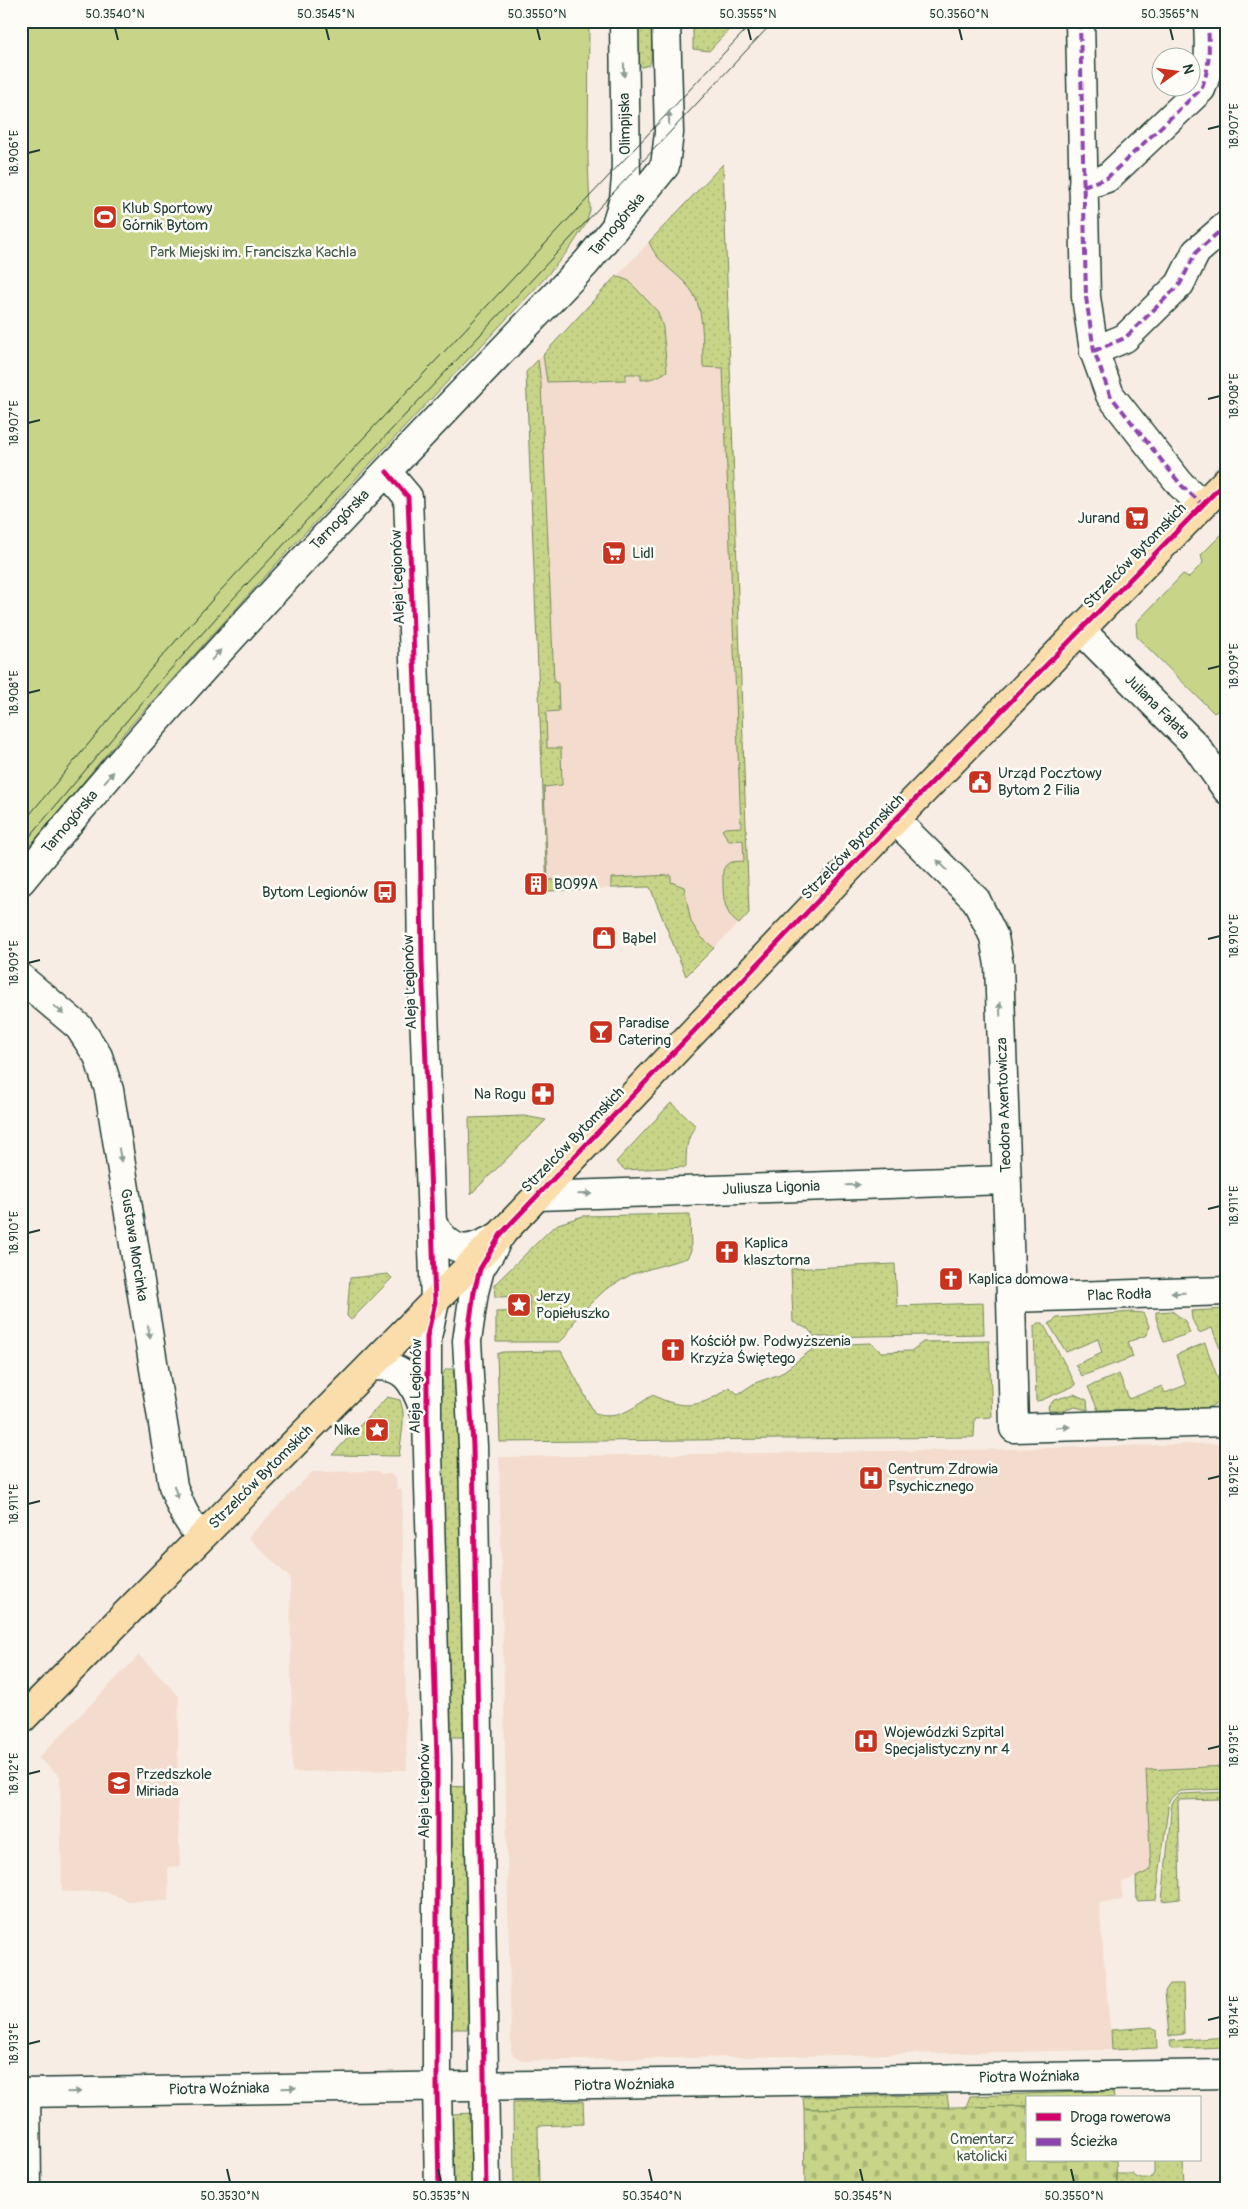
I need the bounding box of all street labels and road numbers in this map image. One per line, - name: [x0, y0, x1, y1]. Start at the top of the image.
- street label: Olimpijska: [615, 93, 635, 155]
- street label: Tarnogórska: [585, 189, 649, 261]
- street label: Tarnogórska: [306, 485, 374, 555]
- street label: Strzelców Bytomskich: [1080, 499, 1190, 613]
- street label: Aleja Legionów: [387, 529, 409, 625]
- street label: Juliana Fałata: [1120, 670, 1194, 744]
- street label: Tarnogórska: [38, 786, 102, 858]
- street label: Strzelców Bytomskich: [798, 790, 908, 904]
- street label: Aleja Legionów: [399, 934, 421, 1030]
- street label: Teodora Axentowicza: [992, 1037, 1016, 1173]
- street label: Strzelców Bytomskich: [518, 1083, 628, 1197]
- street label: Juliusza Ligonia: [722, 1177, 820, 1199]
- street label: Gustawa Morcinka: [116, 1187, 152, 1303]
- street label: Plac Rodła: [1086, 1284, 1152, 1306]
- street label: Aleja Legionów: [406, 1338, 426, 1434]
- street label: Strzelców Bytomskich: [205, 1421, 317, 1533]
- street label: Aleja Legionów: [415, 1743, 434, 1839]
- street label: Piotra Woźniaka: [978, 2067, 1080, 2087]
- street label: Piotra Woźniaka: [573, 2075, 675, 2095]
- street label: Piotra Woźniaka: [168, 2079, 270, 2099]

